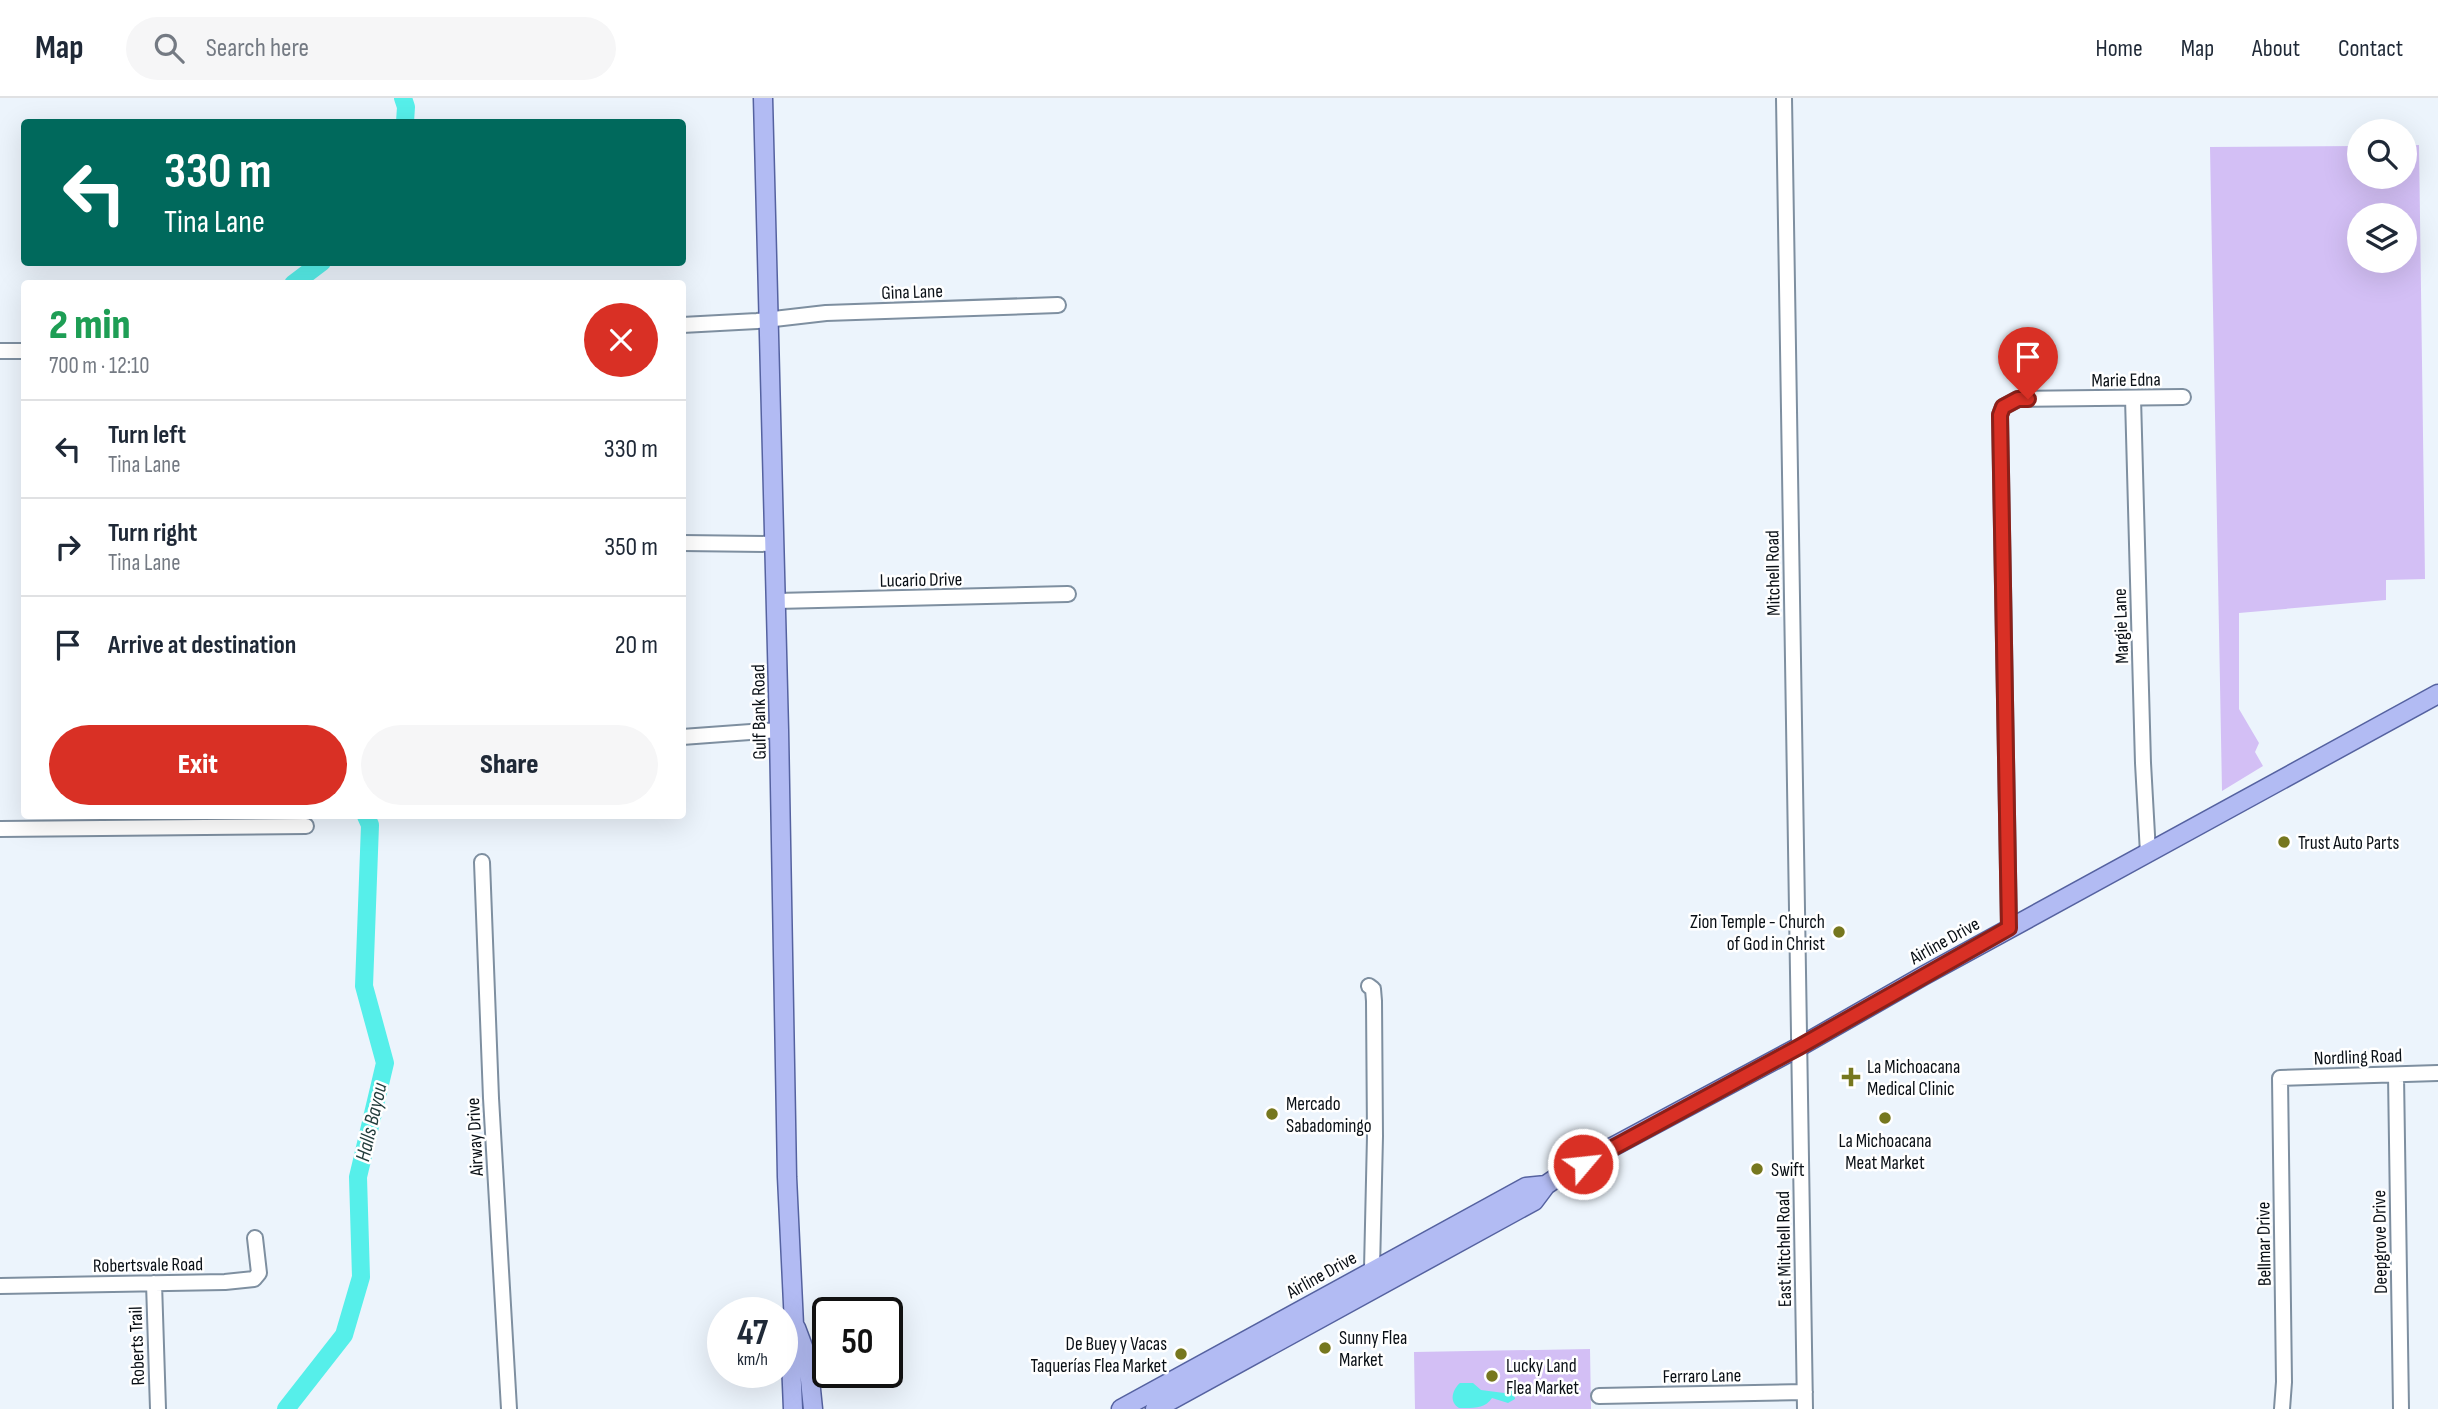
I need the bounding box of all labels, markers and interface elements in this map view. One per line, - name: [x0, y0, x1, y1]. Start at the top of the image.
- search box: [126, 17, 616, 80]
- text: Map: [35, 28, 84, 68]
- icon: search: [150, 29, 188, 67]
- text: Search here: [206, 33, 309, 64]
- text: Home: [2095, 34, 2143, 63]
- text: Map: [2181, 34, 2214, 63]
- text: About: [2252, 34, 2300, 63]
- text: Contact: [2338, 34, 2403, 63]
- map controls: [2347, 119, 2417, 273]
- button: search: [2347, 119, 2417, 189]
- text: 330 m: [164, 143, 271, 202]
- icon: left: [49, 147, 140, 238]
- text: Tina Lane: [164, 203, 265, 242]
- button: layers: [2347, 203, 2417, 273]
- street label: Gina Lane: [881, 280, 943, 305]
- text: 2 min: [49, 300, 130, 351]
- button: close: [584, 303, 658, 377]
- pin: [1998, 327, 2058, 399]
- icon: arrive: [2009, 338, 2047, 376]
- text: 700 m · 12:10: [49, 352, 149, 380]
- street label: Marie Edna: [2091, 368, 2161, 393]
- text: Turn left: [108, 420, 186, 451]
- icon: left: [49, 430, 87, 468]
- text: 330 m: [604, 434, 658, 465]
- text: Tina Lane: [108, 451, 180, 479]
- text: Turn right: [108, 518, 197, 549]
- icon: right: [49, 528, 87, 566]
- street label: Mitchell Road: [1761, 530, 1786, 616]
- text: 350 m: [604, 532, 658, 563]
- text: Tina Lane: [108, 549, 180, 577]
- street label: Lucario Drive: [879, 568, 963, 593]
- street label: Margie Lane: [2109, 588, 2134, 664]
- icon: arrive: [49, 626, 87, 664]
- text: Arrive at destination: [108, 630, 296, 661]
- text: 20 m: [615, 630, 658, 661]
- street label: Gulf Bank Road: [747, 664, 772, 760]
- button: Exit: [49, 725, 347, 805]
- button: Share: [361, 725, 658, 805]
- place label: Trust Auto Parts: [2298, 832, 2399, 855]
- marker: Trust Auto Parts: [2276, 834, 2292, 850]
- place label: Zion Temple - Church of God in Christ: [1690, 911, 1825, 956]
- street label: Airline Drive: [1905, 913, 1984, 970]
- marker: Zion Temple - Church of God in Christ: [1831, 924, 1847, 940]
- street label: Nordling Road: [2313, 1044, 2403, 1071]
- place label: La Michoacana Medical Clinic: [1867, 1056, 1960, 1101]
- marker: La Michoacana Medical Clinic: [1841, 1067, 1861, 1087]
- water label: Halls Bayou: [350, 1080, 393, 1164]
- place label: Mercado Sabadomingo: [1286, 1093, 1372, 1138]
- street label: Airway Drive: [462, 1097, 489, 1178]
- marker: Mercado Sabadomingo: [1264, 1106, 1280, 1122]
- marker: La Michoacana Meat Market: [1877, 1110, 1893, 1126]
- position arrow: [1546, 1127, 1620, 1201]
- place label: La Michoacana Meat Market: [1838, 1130, 1932, 1175]
- place label: Swift: [1771, 1159, 1805, 1182]
- marker: Swift: [1749, 1161, 1765, 1177]
- street label: Deepgrove Drive: [2368, 1190, 2393, 1294]
- street label: East Mitchell Road: [1772, 1191, 1797, 1307]
- street label: Bellmar Drive: [2252, 1202, 2277, 1286]
- street label: Airline Drive: [1282, 1247, 1361, 1304]
- street label: Robertsvale Road: [93, 1253, 203, 1278]
- speed limit sign: 50: [812, 1297, 903, 1388]
- street label: Roberts Trail: [125, 1306, 150, 1386]
- text: 47: [737, 1312, 768, 1355]
- place label: Sunny Flea Market: [1339, 1327, 1407, 1372]
- place label: De Buey y Vacas Taquerías Flea Market: [1030, 1333, 1167, 1378]
- marker: Sunny Flea Market: [1317, 1340, 1333, 1356]
- marker: De Buey y Vacas Taquerías Flea Market: [1173, 1346, 1189, 1362]
- text: km/h: [737, 1349, 768, 1370]
- place label: Lucky Land Flea Market: [1506, 1355, 1579, 1400]
- street label: Ferraro Lane: [1662, 1364, 1742, 1389]
- marker: Lucky Land Flea Market: [1484, 1368, 1500, 1384]

